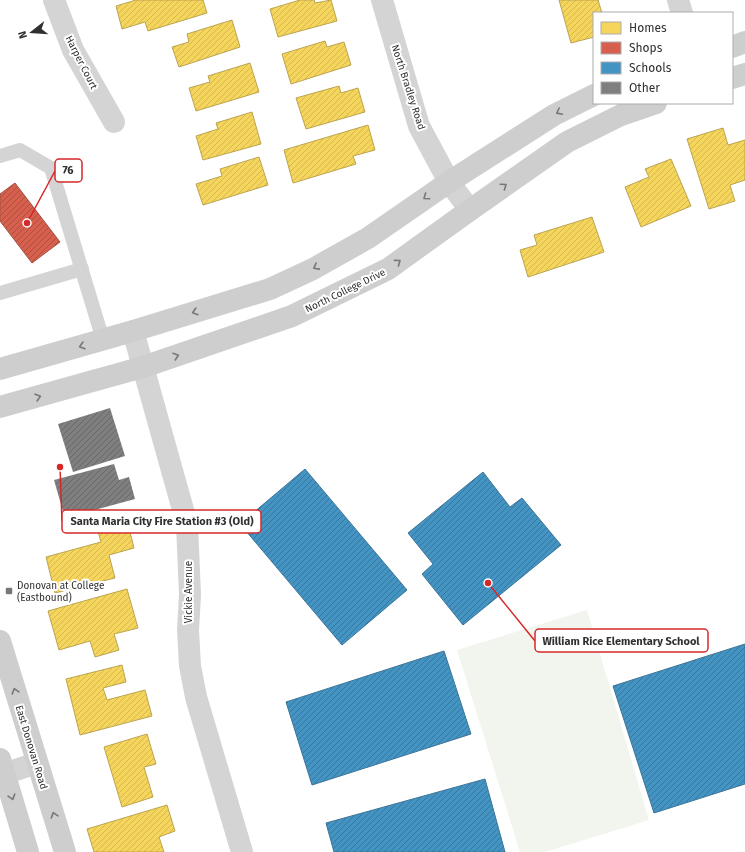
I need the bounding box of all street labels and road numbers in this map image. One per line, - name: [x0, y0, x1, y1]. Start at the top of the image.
- street label: Harper Court: [62, 34, 100, 92]
- street label: North Bradley Road: [389, 43, 427, 131]
- street label: North College Drive: [303, 266, 388, 316]
- street label: Vickie Avenue: [183, 561, 195, 623]
- street label: East Donovan Road: [13, 704, 50, 791]

